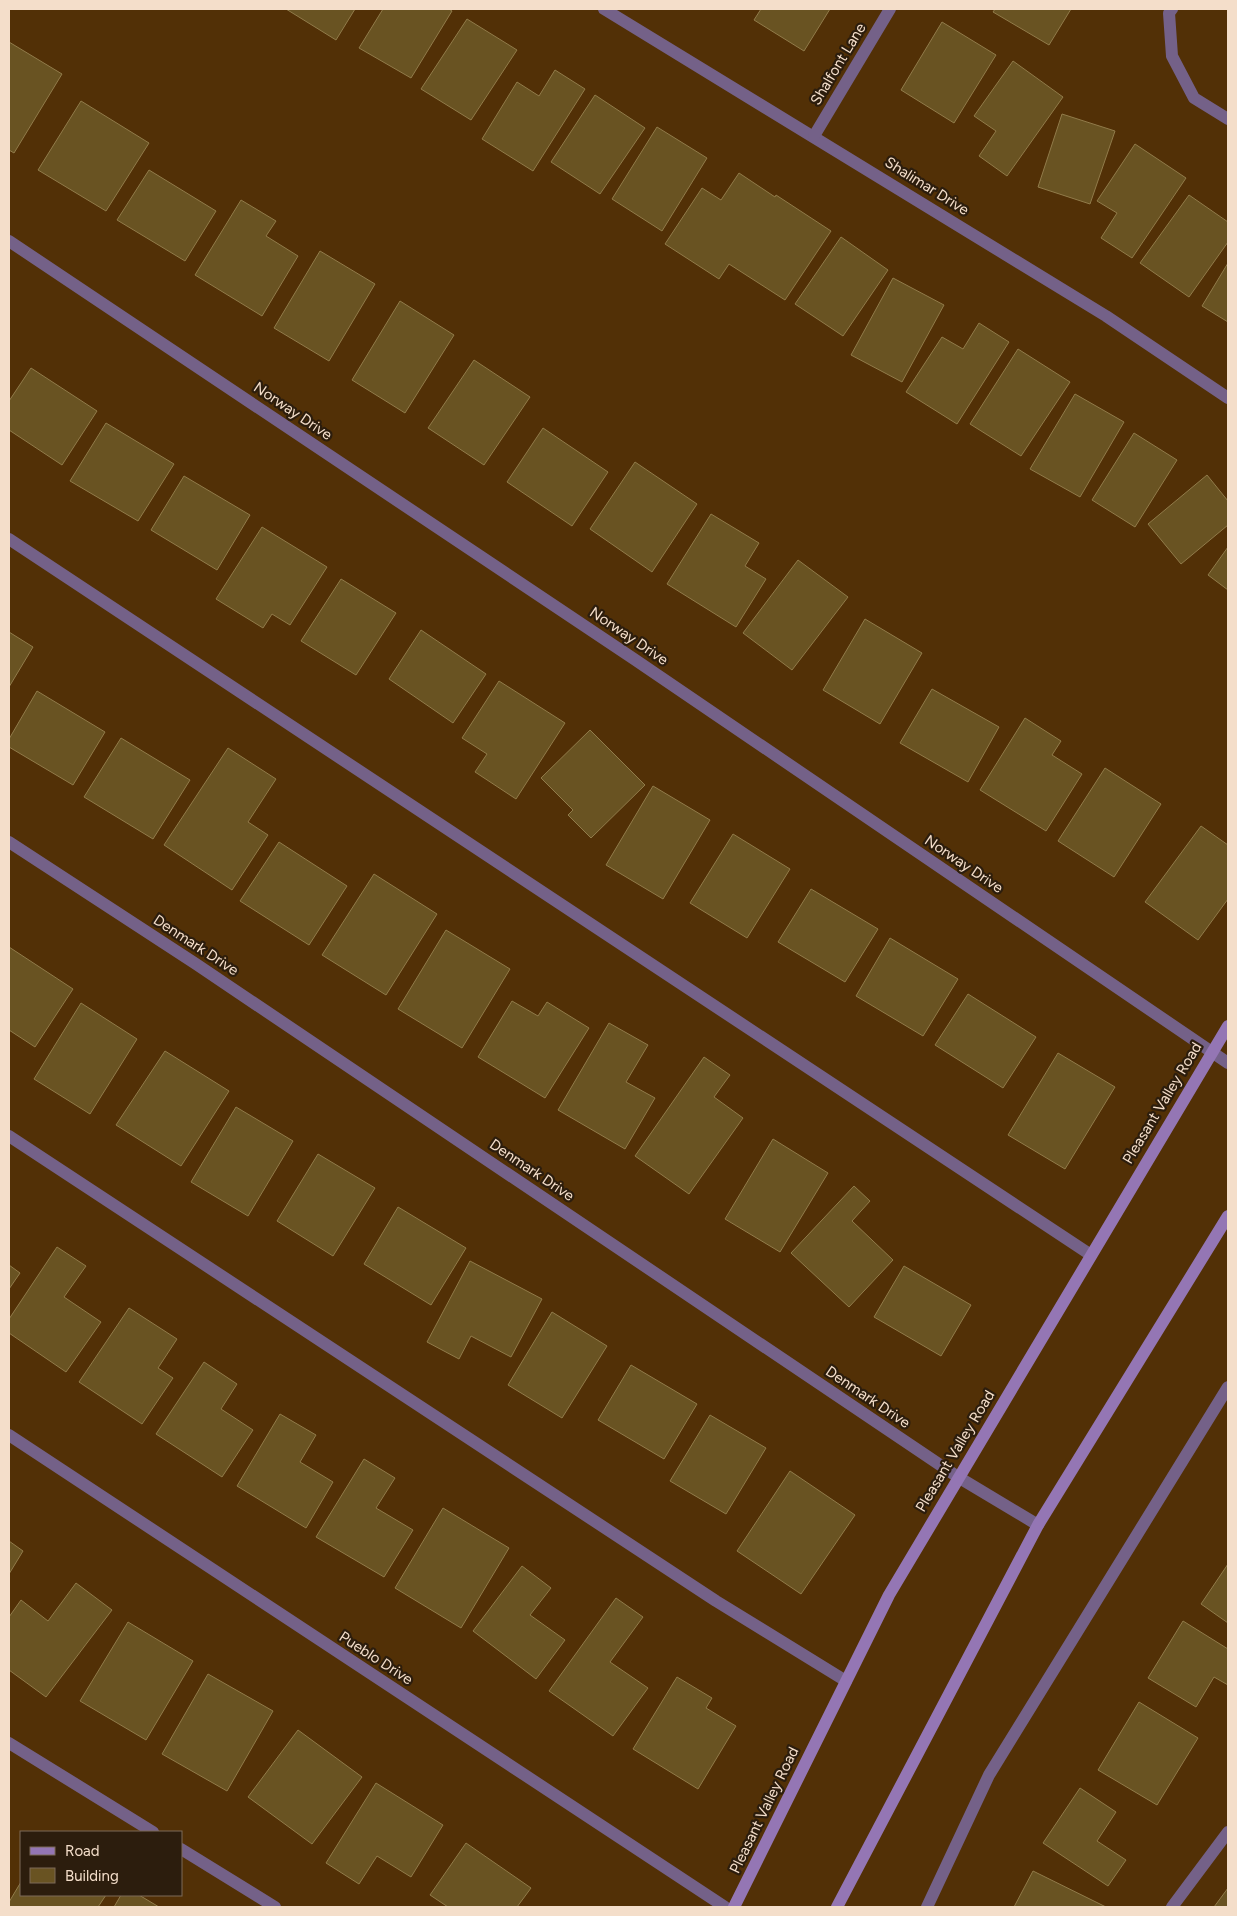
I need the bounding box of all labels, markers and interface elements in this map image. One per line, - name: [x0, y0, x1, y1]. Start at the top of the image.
- street label: Shalfont Lane: [806, 20, 870, 108]
- street label: Shalimar Drive: [882, 153, 972, 219]
- street label: Norway Drive: [250, 378, 336, 444]
- street label: Norway Drive: [586, 603, 672, 669]
- street label: Norway Drive: [921, 831, 1007, 897]
- street label: Denmark Drive: [150, 911, 242, 979]
- street label: Pleasant Valley Road: [1119, 1039, 1205, 1167]
- street label: Denmark Drive: [486, 1135, 578, 1205]
- street label: Denmark Drive: [822, 1362, 914, 1432]
- street label: Pleasant Valley Road: [912, 1387, 998, 1515]
- street label: Pueblo Drive: [336, 1627, 416, 1689]
- street label: Pleasant Valley Road: [726, 1744, 802, 1876]
- legend: [20, 1831, 182, 1896]
- text: Road: [65, 1842, 100, 1860]
- text: Building: [65, 1867, 119, 1885]

